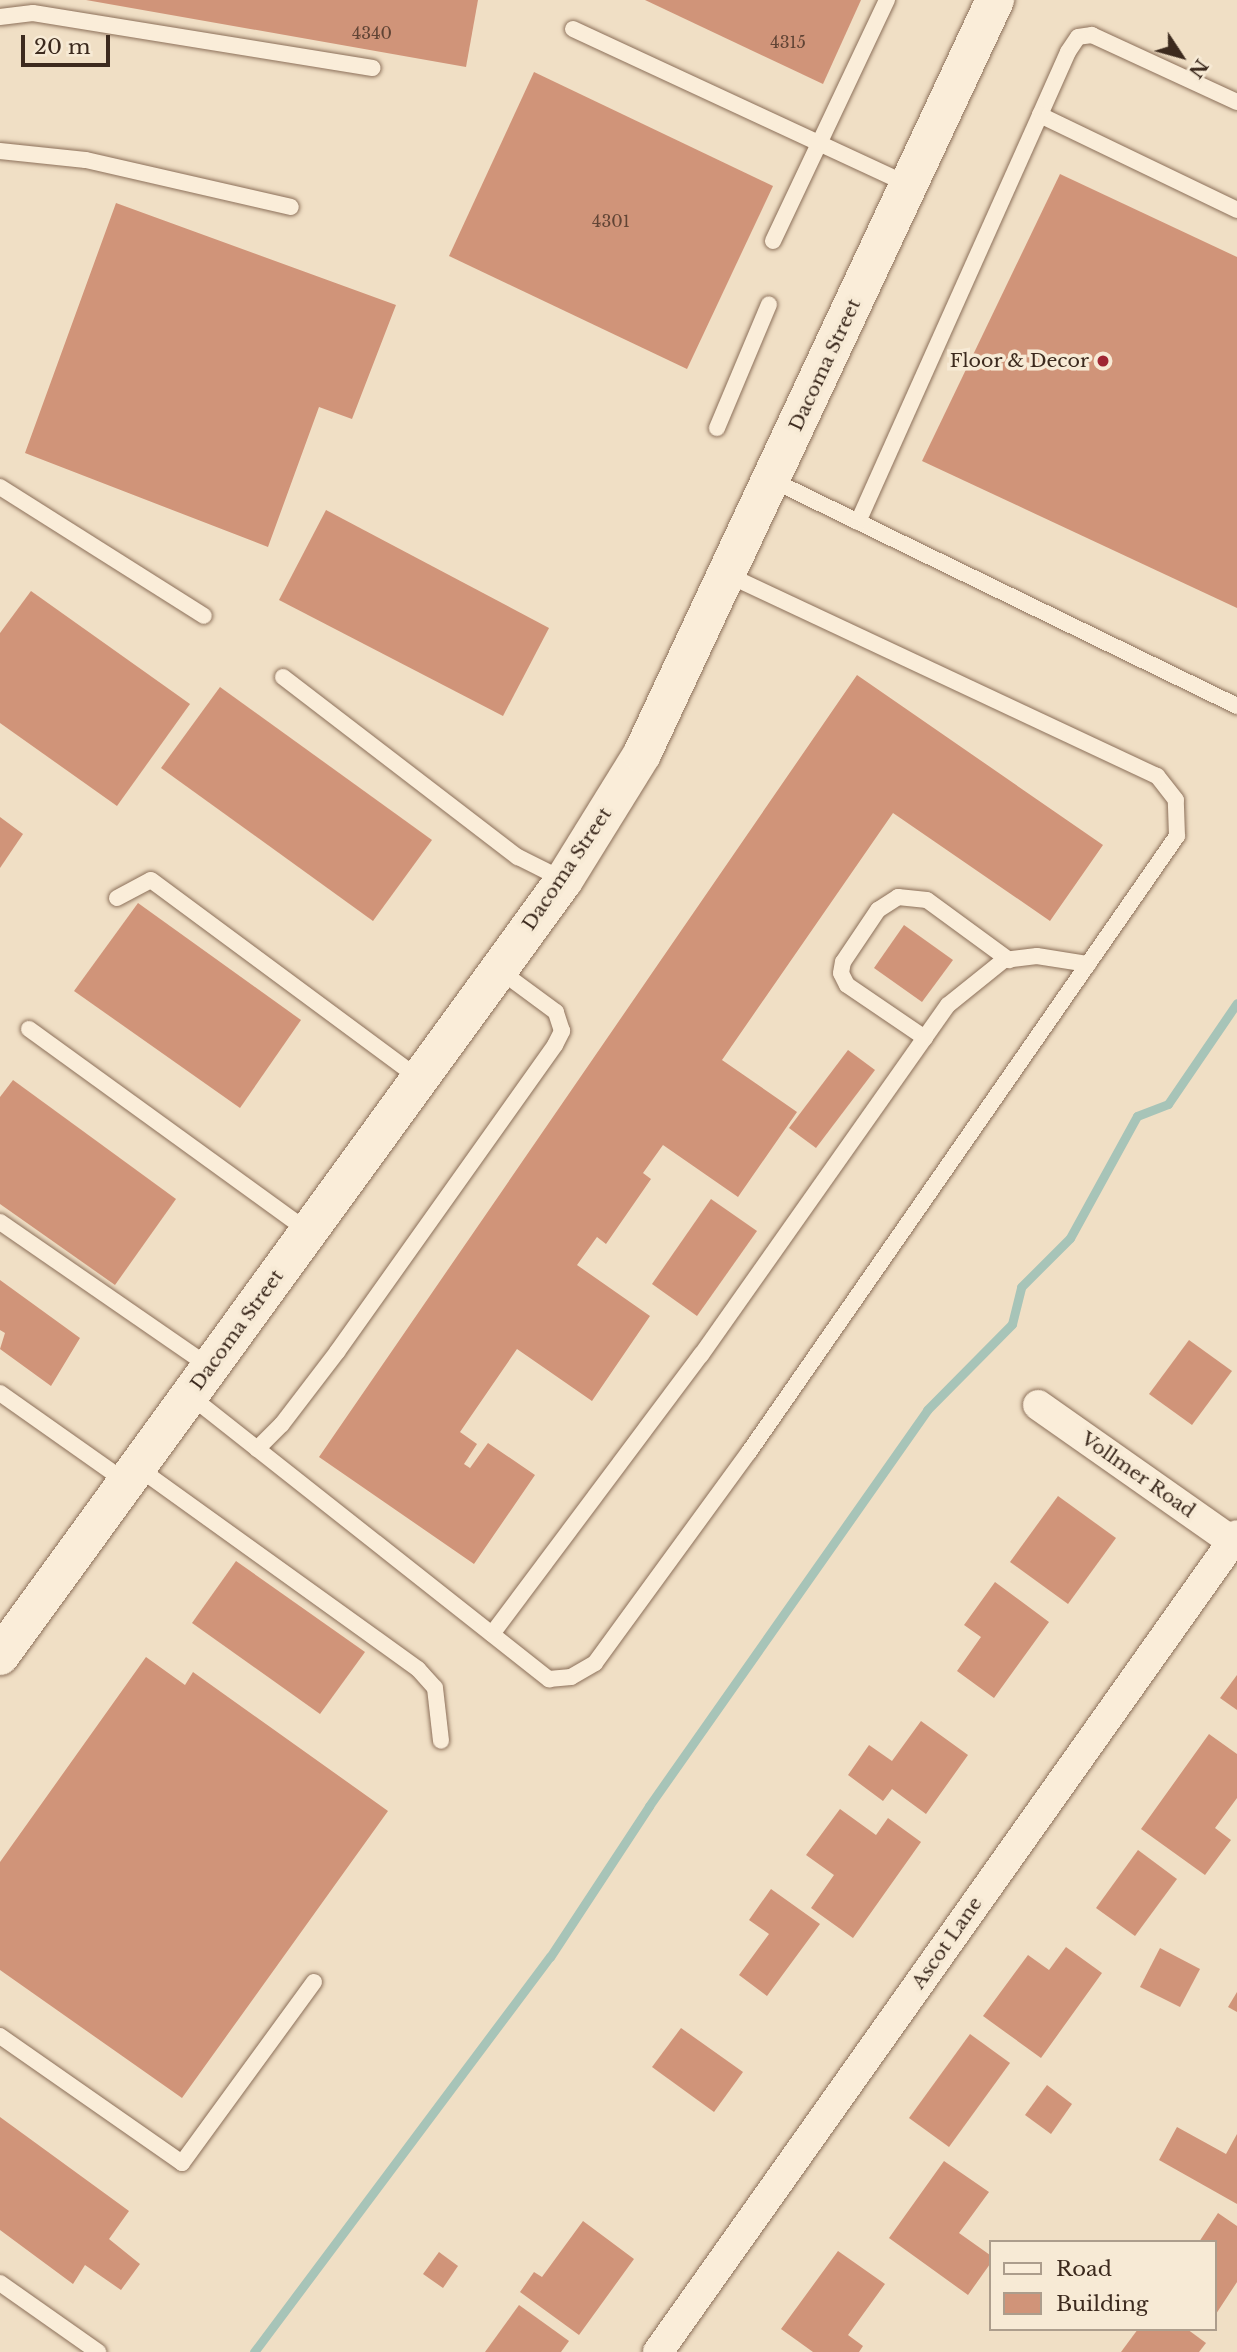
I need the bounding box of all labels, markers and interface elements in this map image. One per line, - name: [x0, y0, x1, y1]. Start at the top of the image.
- scale bar: [24, 21, 114, 65]
- north arrow: [1146, 21, 1216, 91]
- house number: 4340: [352, 23, 392, 43]
- house number: 4315: [770, 32, 806, 52]
- text: 20 m: [34, 34, 91, 60]
- text: N: [1184, 55, 1213, 83]
- house number: 4301: [592, 211, 630, 231]
- street label: Dacoma Street: [784, 295, 866, 435]
- place label: Floor & Decor: [949, 350, 1089, 372]
- marker: Floor & Decor: [1095, 353, 1111, 369]
- street label: Dacoma Street: [517, 803, 617, 935]
- street label: Dacoma Street: [186, 1265, 288, 1395]
- street label: Vollmer Road: [1076, 1427, 1200, 1523]
- street label: Ascot Lane: [907, 1893, 987, 1993]
- legend: [988, 2240, 1216, 2331]
- text: Road: [1056, 2256, 1112, 2282]
- text: Building: [1056, 2291, 1148, 2317]

